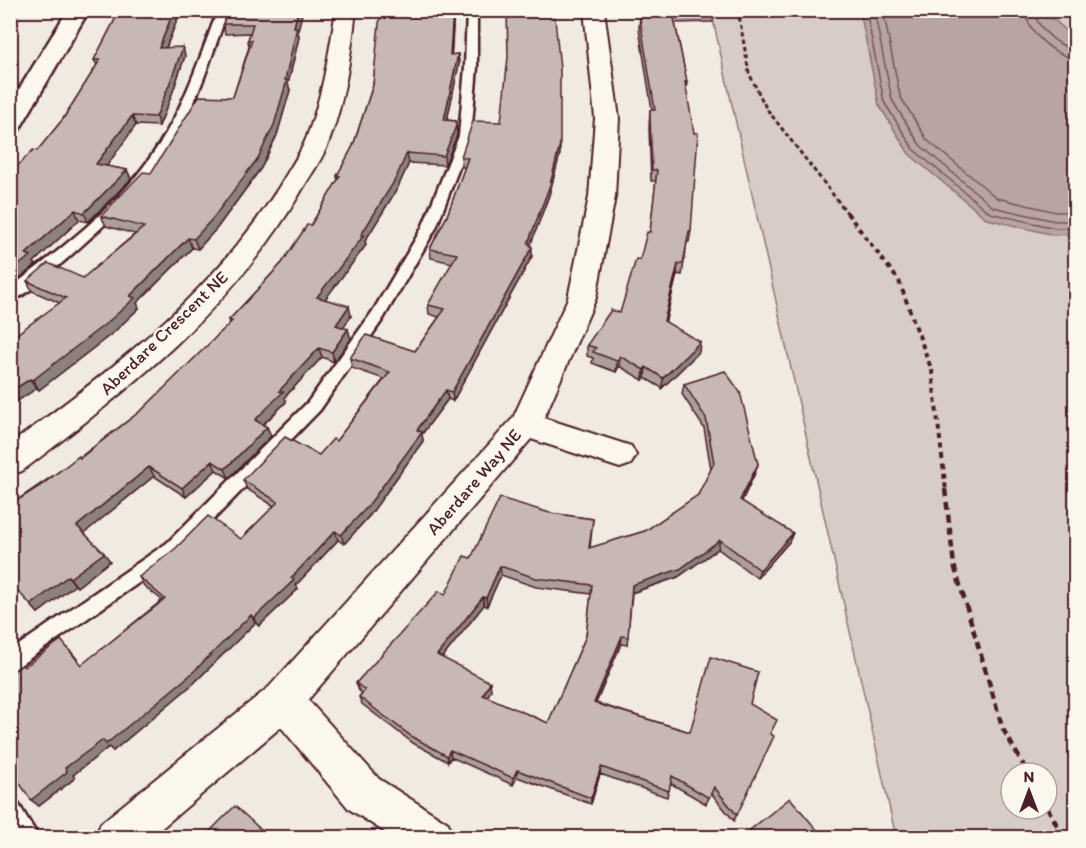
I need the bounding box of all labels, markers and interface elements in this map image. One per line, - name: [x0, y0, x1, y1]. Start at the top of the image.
- street label: Aberdare Crescent NE: [95, 266, 233, 400]
- street label: Aberdare Way NE: [422, 424, 526, 540]
- north arrow: [999, 761, 1059, 821]
- text: N: [1024, 767, 1034, 786]

